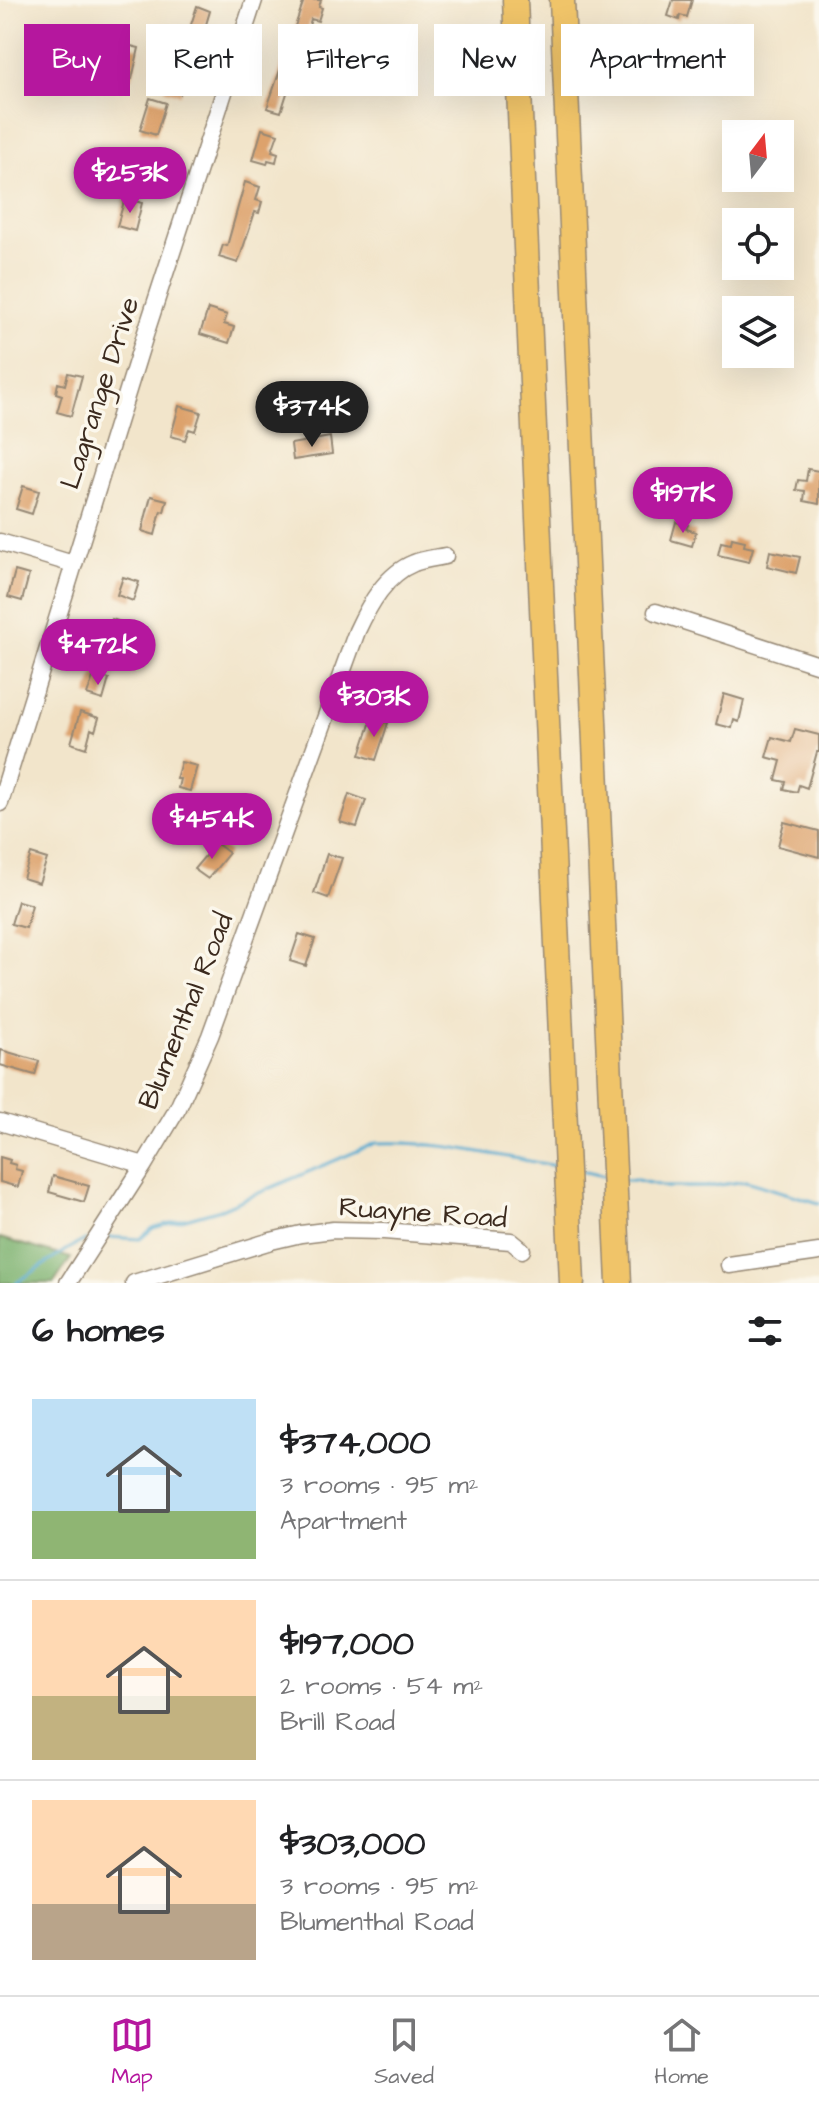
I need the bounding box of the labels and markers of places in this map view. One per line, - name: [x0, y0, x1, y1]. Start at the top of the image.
- pin: $253K: [74, 147, 186, 215]
- pin: $374K: [256, 381, 368, 449]
- pin: $197K: [627, 467, 739, 535]
- pin: $472K: [42, 619, 154, 687]
- pin: $303K: [318, 671, 430, 739]
- pin: $454K: [156, 793, 268, 861]

